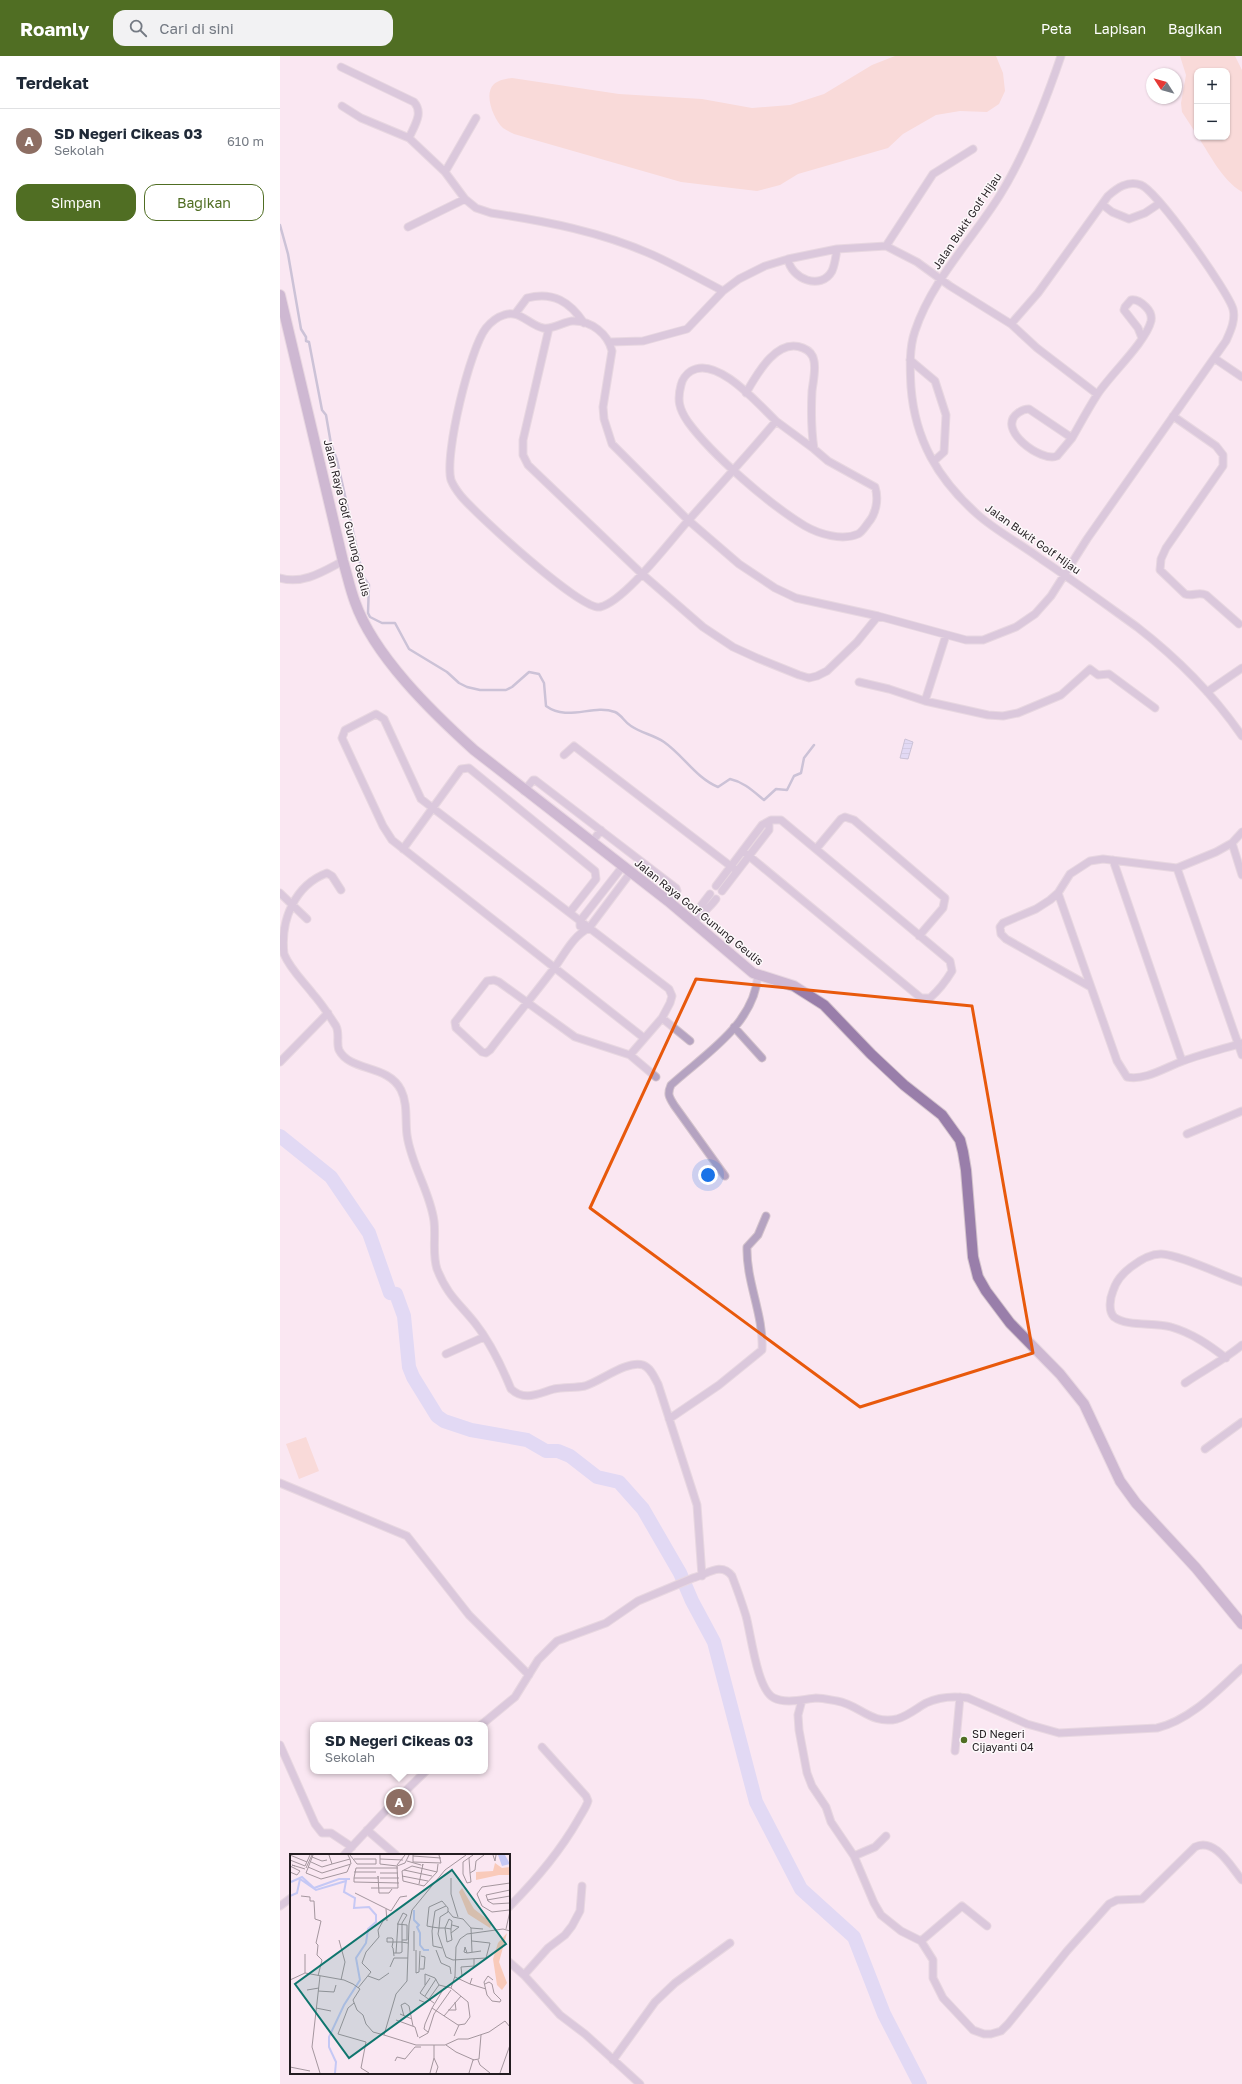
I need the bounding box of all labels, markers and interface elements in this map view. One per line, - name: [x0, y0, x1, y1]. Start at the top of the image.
- search box: [113, 10, 393, 46]
- text: Roamly: [20, 17, 89, 40]
- icon: search: [127, 17, 149, 39]
- text: Cari di sini: [159, 19, 234, 37]
- text: Peta: [1041, 20, 1072, 37]
- text: Lapisan: [1094, 20, 1146, 37]
- text: Bagikan: [1168, 20, 1222, 37]
- north arrow: [1146, 68, 1182, 104]
- map controls: [1194, 68, 1230, 140]
- button: +: [1194, 68, 1230, 104]
- text: Terdekat: [16, 72, 89, 93]
- button: −: [1194, 104, 1230, 140]
- text: SD Negeri Cikeas 03: [54, 124, 202, 142]
- text: A: [24, 133, 34, 149]
- text: 610 m: [227, 133, 264, 149]
- text: Sekolah: [54, 142, 104, 158]
- street label: Jalan Bukit Golf Hijau: [929, 170, 1004, 271]
- button: Simpan: [16, 184, 136, 221]
- button: Bagikan: [144, 184, 264, 221]
- street label: Jalan Raya Golf Gunung Geulis: [322, 438, 373, 598]
- street label: Jalan Bukit Golf Hijau: [983, 501, 1083, 576]
- street label: Jalan Raya Golf Gunung Geulis: [633, 856, 766, 968]
- your location: [698, 1165, 718, 1185]
- popup: [310, 1722, 488, 1774]
- place label: SD Negeri Cijayanti 04: [972, 1727, 1034, 1753]
- text: SD Negeri Cikeas 03: [325, 1731, 473, 1749]
- marker: SD Negeri Cijayanti 04: [959, 1735, 969, 1745]
- text: Sekolah: [325, 1749, 375, 1765]
- pin: A: [386, 1787, 412, 1817]
- inset map: [290, 1854, 510, 2074]

